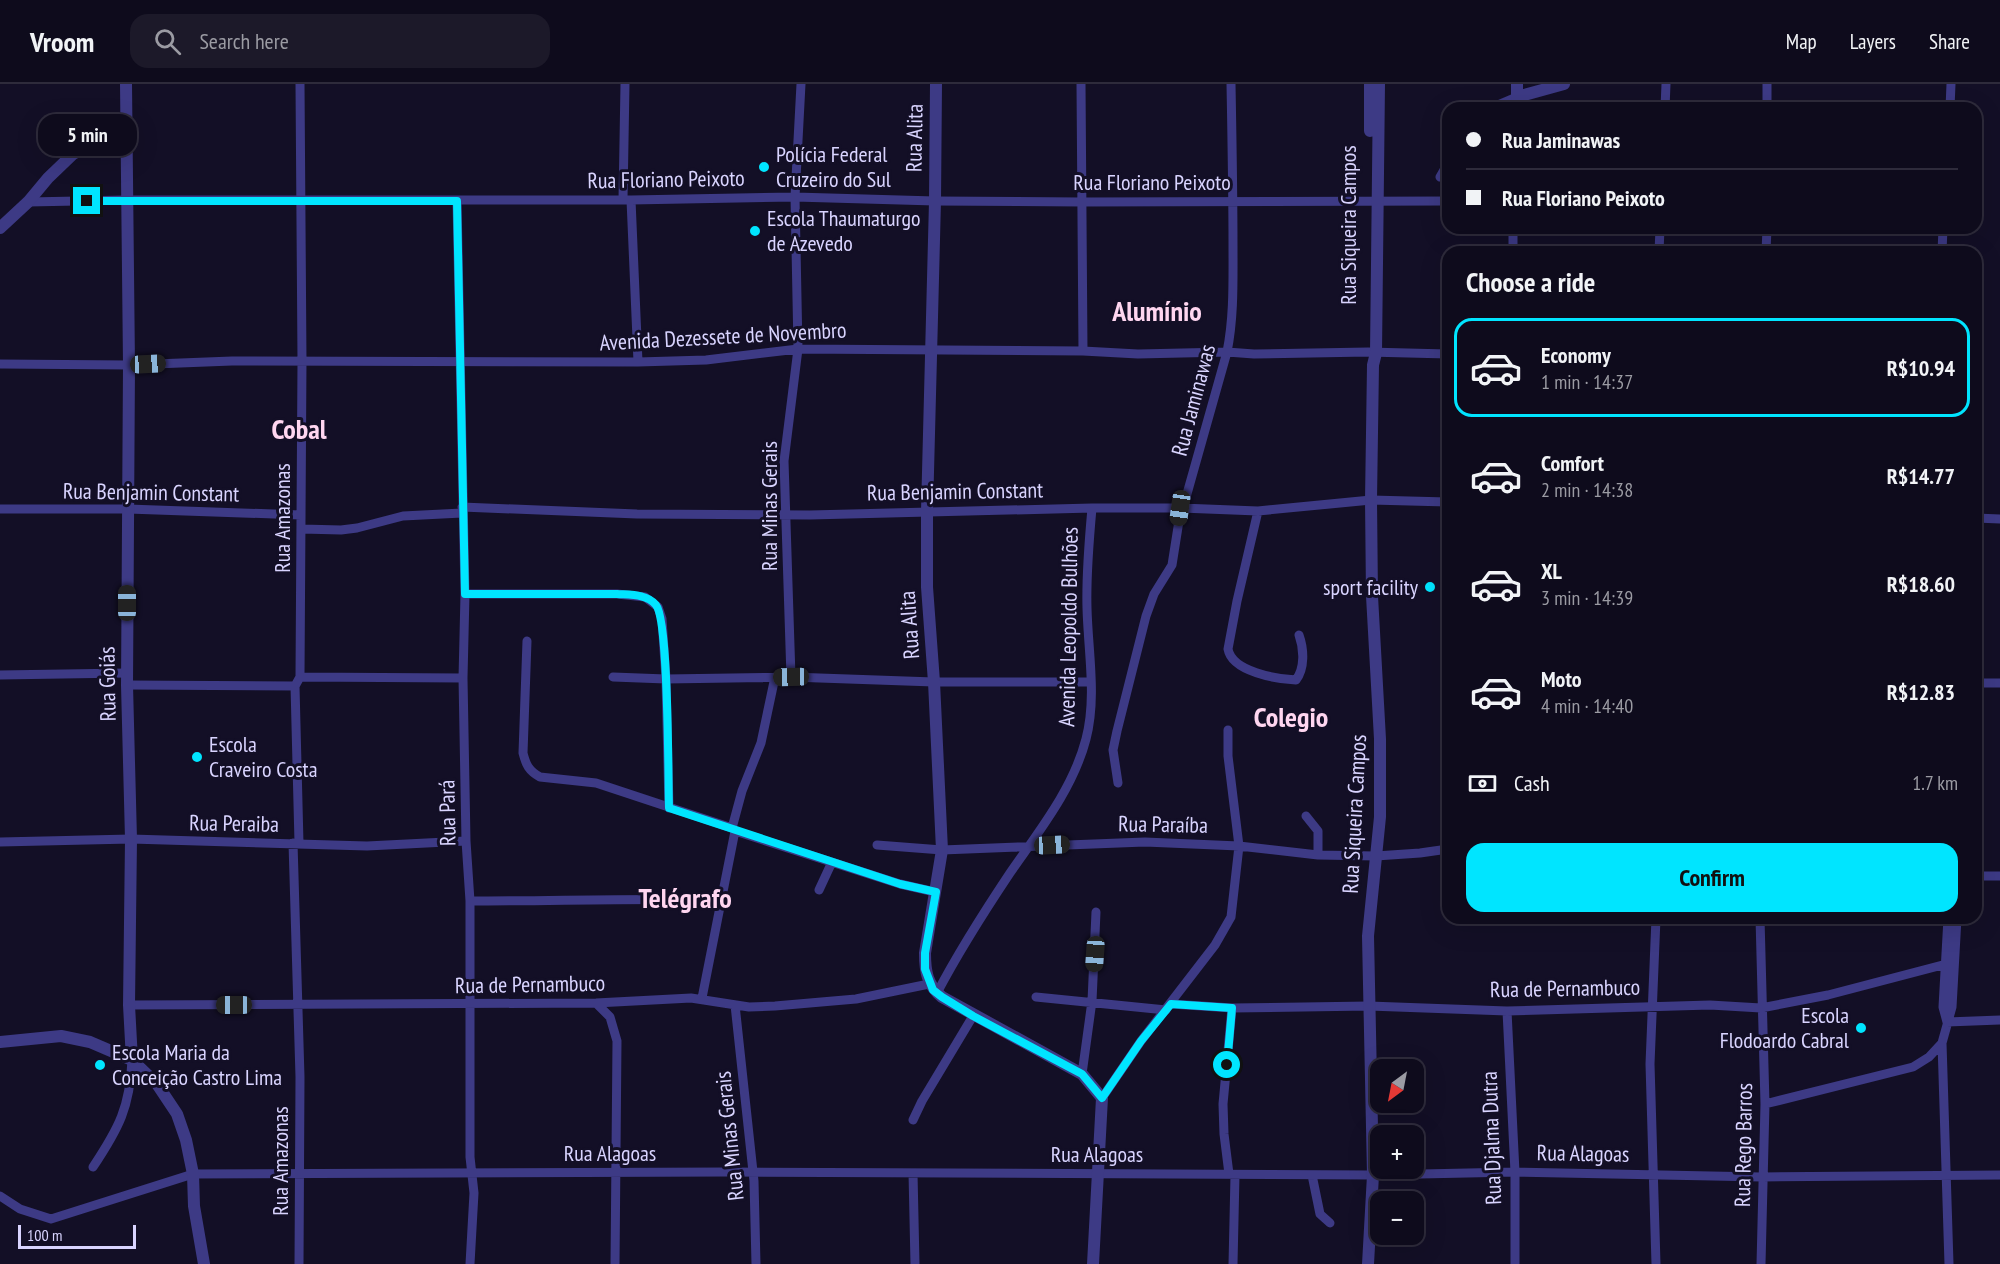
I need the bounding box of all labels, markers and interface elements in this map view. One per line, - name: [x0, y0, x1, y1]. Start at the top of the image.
- search box: [130, 14, 550, 68]
- text: Vroom: [30, 23, 94, 60]
- icon: search: [151, 25, 184, 58]
- text: Search here: [199, 27, 289, 55]
- text: Map: [1786, 28, 1817, 55]
- text: Layers: [1850, 28, 1896, 55]
- text: Share: [1929, 28, 1970, 55]
- street label: Rua Alita: [899, 104, 929, 172]
- callout: 5 min: [38, 114, 136, 156]
- text: 5 min: [67, 122, 108, 148]
- text: Rua Jaminawas: [1502, 126, 1620, 154]
- place label: Polícia Federal Cruzeiro do Sul: [776, 140, 892, 193]
- street label: Rua Siqueira Campos: [1334, 145, 1362, 305]
- marker: Polícia Federal Cruzeiro do Sul: [757, 160, 771, 174]
- street label: Rua Floriano Peixoto: [587, 164, 745, 194]
- street label: Rua Floriano Peixoto: [1073, 168, 1231, 196]
- text: Rua Floriano Peixoto: [1502, 184, 1665, 212]
- route end: [73, 187, 100, 214]
- place label: Escola Thaumaturgo de Azevedo: [767, 204, 920, 257]
- marker: Escola Thaumaturgo de Azevedo: [748, 224, 762, 238]
- text: Choose a ride: [1466, 265, 1595, 299]
- district label: Alumínio: [1111, 292, 1202, 329]
- street label: Avenida Dezessete de Novembro: [599, 316, 847, 356]
- street label: Rua Jaminawas: [1165, 341, 1221, 459]
- icon: car: [1469, 341, 1523, 395]
- text: Economy: [1541, 341, 1611, 369]
- car: [130, 354, 166, 374]
- text: R$10.94: [1887, 354, 1955, 382]
- text: 1 min · 14:37: [1541, 369, 1633, 395]
- district label: Cobal: [271, 410, 327, 447]
- street label: Rua Minas Gerais: [755, 441, 783, 571]
- icon: car: [1469, 449, 1523, 503]
- text: Comfort: [1541, 449, 1604, 477]
- text: R$14.77: [1887, 462, 1955, 490]
- street label: Rua Amazonas: [268, 463, 296, 573]
- street label: Rua Benjamin Constant: [867, 475, 1043, 507]
- street label: Rua Benjamin Constant: [63, 476, 239, 508]
- text: 2 min · 14:38: [1541, 477, 1633, 503]
- car: [1169, 489, 1191, 527]
- street label: Avenida Leopoldo Bulhões: [1052, 527, 1084, 727]
- icon: car: [1469, 557, 1523, 611]
- text: XL: [1541, 557, 1562, 585]
- text: R$18.60: [1887, 570, 1955, 598]
- place label: sport facility: [1323, 573, 1419, 601]
- marker: sport facility: [1423, 580, 1437, 594]
- car: [118, 585, 136, 621]
- text: 3 min · 14:39: [1541, 585, 1633, 611]
- street label: Rua Alita: [893, 590, 925, 660]
- street label: Rua Goiás: [92, 646, 122, 722]
- icon: car: [1469, 665, 1523, 719]
- text: Moto: [1541, 665, 1582, 693]
- car: [773, 668, 809, 686]
- text: R$12.83: [1887, 678, 1955, 706]
- text: 4 min · 14:40: [1541, 693, 1633, 719]
- district label: Colegio: [1254, 698, 1328, 735]
- place label: Escola Craveiro Costa: [209, 730, 317, 783]
- street label: Rua Siqueira Campos: [1336, 734, 1372, 894]
- marker: Escola Craveiro Costa: [190, 750, 204, 764]
- icon: cash: [1466, 767, 1499, 800]
- text: Cash: [1514, 769, 1550, 797]
- text: 1.7 km: [1912, 770, 1958, 796]
- street label: Rua Pará: [432, 779, 462, 847]
- street label: Rua Peraiba: [189, 808, 279, 838]
- street label: Rua Paraíba: [1118, 809, 1208, 839]
- car: [1034, 835, 1070, 855]
- button: Confirm: [1466, 843, 1958, 912]
- district label: Telégrafo: [638, 879, 732, 916]
- car: [1085, 935, 1105, 973]
- street label: Rua de Pernambuco: [455, 969, 605, 999]
- street label: Rua de Pernambuco: [1490, 973, 1640, 1003]
- car: [216, 996, 252, 1014]
- place label: Escola Flodoardo Cabral: [1720, 1001, 1850, 1054]
- marker: Escola Flodoardo Cabral: [1854, 1021, 1868, 1035]
- place label: Escola Maria da Conceição Castro Lima: [112, 1038, 282, 1091]
- route start: [1213, 1051, 1240, 1078]
- marker: Escola Maria da Conceição Castro Lima: [93, 1058, 107, 1072]
- north arrow: [1370, 1059, 1424, 1113]
- map controls: [1370, 1059, 1424, 1245]
- street label: Rua Minas Gerais: [708, 1070, 750, 1202]
- street label: Rua Djalma Dutra: [1475, 1071, 1507, 1205]
- street label: Rua Rego Barros: [1728, 1083, 1758, 1207]
- street label: Rua Amazonas: [266, 1106, 294, 1216]
- button: +: [1370, 1125, 1424, 1179]
- street label: Rua Alagoas: [1536, 1138, 1630, 1168]
- street label: Rua Alagoas: [564, 1139, 656, 1167]
- street label: Rua Alagoas: [1051, 1140, 1143, 1168]
- button: −: [1370, 1191, 1424, 1245]
- scale bar: [18, 1222, 136, 1250]
- text: 100 m: [27, 1225, 62, 1245]

